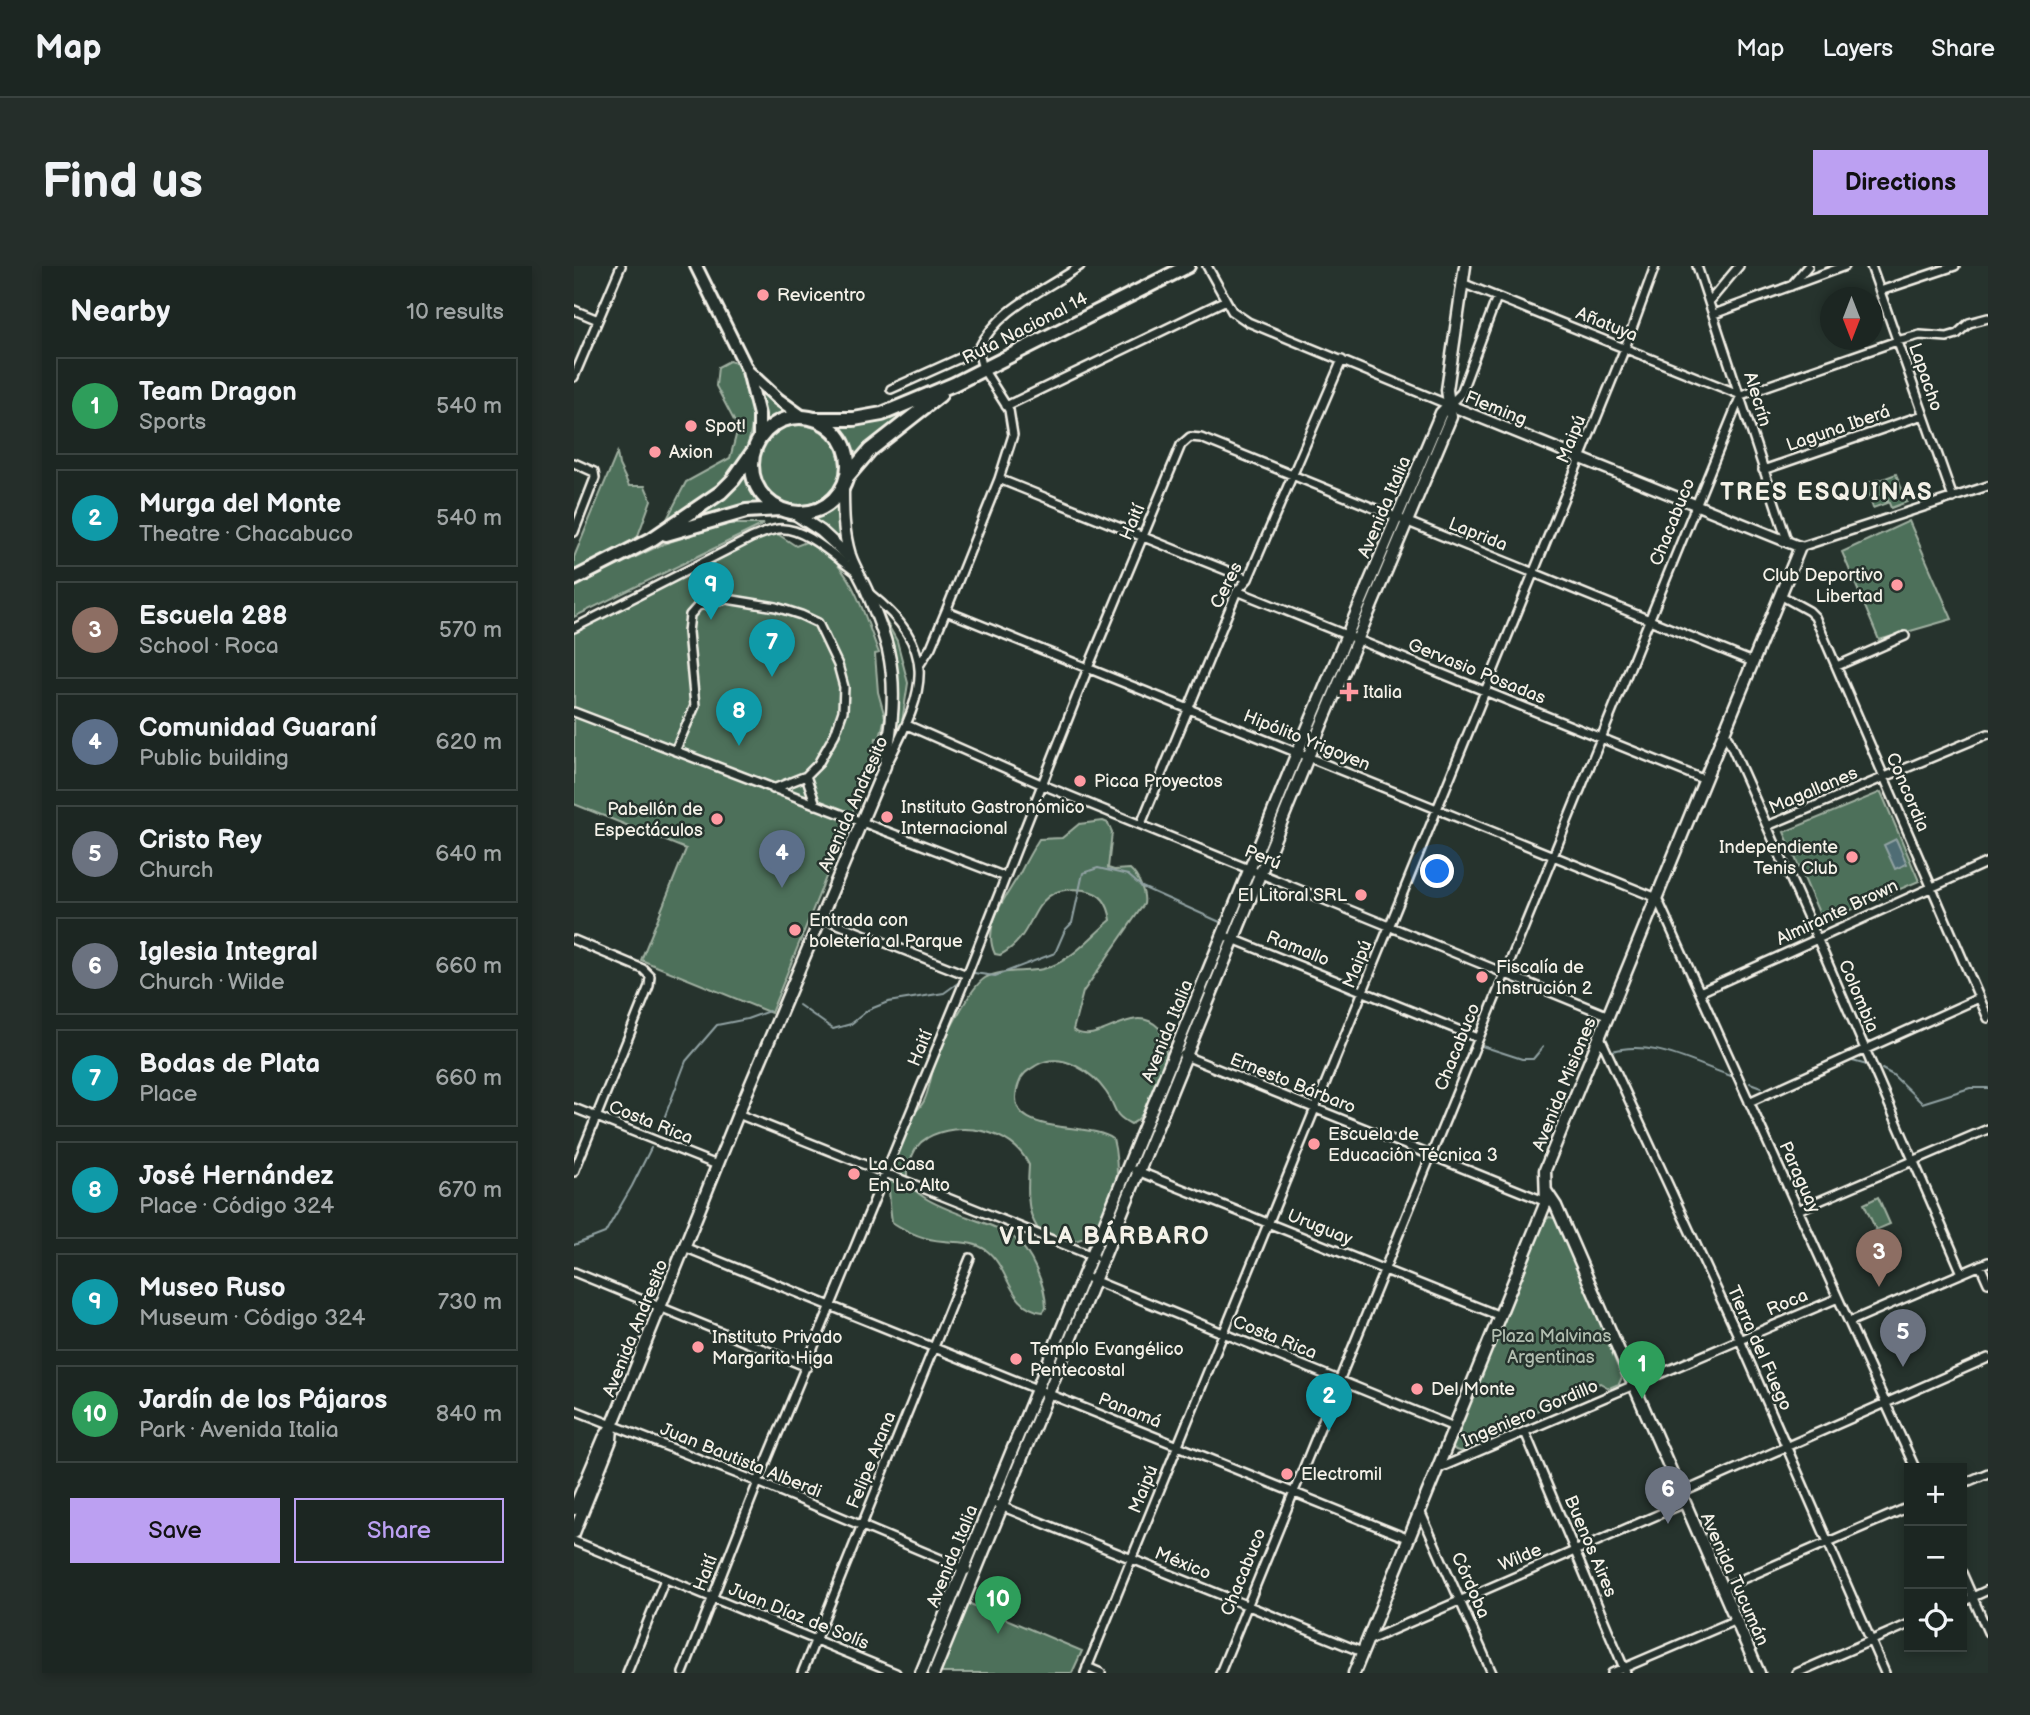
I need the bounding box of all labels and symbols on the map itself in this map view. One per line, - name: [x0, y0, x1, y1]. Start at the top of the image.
- place label: Revicentro: [777, 285, 866, 306]
- marker: Revicentro: [755, 287, 771, 303]
- north arrow: [1820, 287, 1883, 350]
- street label: Ruta Nacional 14: [959, 288, 1091, 369]
- street label: Añatuya: [1573, 303, 1641, 346]
- street label: Lapacho: [1904, 340, 1947, 414]
- street label: Alecrín: [1739, 369, 1776, 429]
- street label: Fleming: [1462, 387, 1530, 430]
- street label: Laguna Iberá: [1784, 401, 1893, 456]
- street label: Maipú: [1552, 412, 1591, 466]
- place label: Spot!: [705, 416, 746, 437]
- marker: Spot!: [683, 418, 699, 434]
- place label: Axion: [669, 442, 713, 463]
- marker: Axion: [647, 444, 663, 460]
- street label: Avenida Italia: [1354, 453, 1415, 561]
- street label: Chacabuco: [1645, 475, 1700, 569]
- district label: TRES ESQUINAS: [1720, 478, 1934, 507]
- street label: Haití: [1115, 500, 1150, 543]
- street label: Laprida: [1445, 513, 1510, 556]
- street label: Ceres: [1206, 558, 1247, 612]
- pin: 9: [688, 562, 734, 620]
- place label: Club Deportivo Libertad: [1762, 565, 1883, 607]
- marker: Club Deportivo Libertad: [1889, 577, 1905, 593]
- pin: 7: [749, 619, 795, 677]
- street label: Gervasio Posadas: [1405, 634, 1549, 709]
- place label: Italia: [1363, 682, 1402, 703]
- marker: Italia: [1341, 684, 1357, 700]
- pin: 8: [716, 688, 762, 746]
- street label: Hipólito Yrigoyen: [1240, 705, 1373, 775]
- street label: Avenida Andresito: [814, 733, 893, 875]
- street label: Concordia: [1881, 750, 1934, 835]
- street label: Magallanes: [1766, 762, 1861, 819]
- place label: Picca Proyectos: [1094, 771, 1223, 792]
- marker: Picca Proyectos: [1072, 773, 1088, 789]
- place label: Instituto Gastronómico Internacional: [901, 797, 1085, 839]
- place label: Pabellón de Espectáculos: [594, 799, 703, 841]
- marker: Instituto Gastronómico Internacional: [879, 809, 895, 825]
- marker: Pabellón de Espectáculos: [709, 811, 725, 827]
- pin: 4: [759, 830, 805, 888]
- place label: Independiente Tenis Club: [1719, 837, 1838, 879]
- street label: Perú: [1241, 841, 1284, 874]
- marker: Independiente Tenis Club: [1844, 849, 1860, 865]
- your location: [1420, 854, 1454, 888]
- street label: Almirante Brown: [1773, 875, 1901, 950]
- place label: El Litoral SRL: [1238, 885, 1348, 906]
- marker: El Litoral SRL: [1353, 887, 1369, 903]
- place label: Entrada con boletería al Parque: [809, 910, 963, 952]
- marker: Entrada con boletería al Parque: [787, 922, 803, 938]
- street label: Ramallo: [1263, 926, 1332, 971]
- street label: Maipú: [1338, 937, 1377, 991]
- place label: Fiscalía de Instrución 2: [1496, 957, 1593, 999]
- street label: Colombia: [1834, 957, 1883, 1036]
- marker: Fiscalía de Instrución 2: [1474, 969, 1490, 985]
- street label: Avenida Italia: [1137, 977, 1198, 1085]
- street label: Chacabuco: [1430, 1000, 1485, 1094]
- street label: Avenida Misiones: [1528, 1014, 1601, 1154]
- street label: Haití: [904, 1026, 937, 1069]
- street label: Ernesto Bárbaro: [1227, 1049, 1359, 1118]
- street label: Costa Rica: [606, 1096, 696, 1149]
- place label: Escuela de Educación Técnica 3: [1328, 1124, 1498, 1166]
- marker: Escuela de Educación Técnica 3: [1306, 1136, 1322, 1152]
- street label: Paraguay: [1775, 1138, 1825, 1217]
- place label: La Casa En Lo Alto: [868, 1154, 950, 1196]
- marker: La Casa En Lo Alto: [846, 1166, 862, 1182]
- street label: Uruguay: [1284, 1205, 1356, 1250]
- district label: VILLA BÁRBARO: [999, 1220, 1211, 1251]
- pin: 3: [1856, 1229, 1902, 1287]
- street label: Avenida Andresito: [598, 1257, 673, 1400]
- street label: Tierra del Fuego: [1723, 1283, 1796, 1414]
- street label: Roca: [1763, 1284, 1811, 1320]
- pin: 5: [1880, 1309, 1926, 1367]
- street label: Costa Rica: [1230, 1311, 1320, 1364]
- park label: Plaza Malvinas Argentinas: [1491, 1326, 1611, 1368]
- place label: Instituto Privado Margarita Higa: [712, 1327, 842, 1369]
- marker: Instituto Privado Margarita Higa: [690, 1339, 706, 1355]
- place label: Templo Evangélico Pentecostal: [1030, 1339, 1184, 1381]
- pin: 1: [1619, 1341, 1665, 1399]
- marker: Templo Evangélico Pentecostal: [1008, 1351, 1024, 1367]
- pin: 2: [1306, 1373, 1352, 1431]
- street label: Ingeniero Gordillo: [1459, 1375, 1601, 1452]
- place label: Del Monte: [1431, 1379, 1515, 1400]
- marker: Del Monte: [1409, 1381, 1425, 1397]
- street label: Panamá: [1095, 1388, 1164, 1433]
- street label: Felipe Arana: [842, 1409, 900, 1512]
- street label: Juan Bautista Alberdi: [657, 1418, 825, 1502]
- street label: Maipú: [1124, 1462, 1163, 1516]
- place label: Electromil: [1301, 1464, 1382, 1485]
- marker: Electromil: [1279, 1466, 1295, 1482]
- pin: 6: [1645, 1466, 1691, 1524]
- street label: Buenos Aires: [1560, 1492, 1621, 1600]
- street label: Avenida Italia: [922, 1502, 983, 1610]
- street label: Avenida Tucumán: [1696, 1510, 1773, 1649]
- street label: Chacabuco: [1216, 1525, 1271, 1619]
- street label: Wilde: [1496, 1539, 1545, 1576]
- street label: México: [1152, 1543, 1214, 1584]
- street label: Córdoba: [1447, 1549, 1494, 1621]
- street label: Haití: [689, 1551, 722, 1594]
- pin: 10: [975, 1576, 1021, 1634]
- street label: Juan Díaz de Solís: [726, 1579, 872, 1654]

